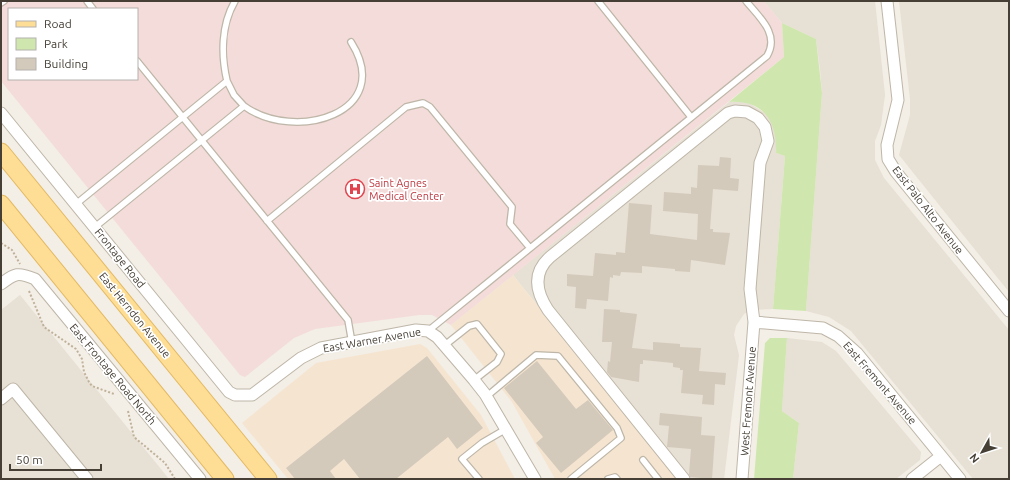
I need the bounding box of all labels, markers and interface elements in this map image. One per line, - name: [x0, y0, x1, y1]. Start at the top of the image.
- legend: [8, 8, 138, 80]
- text: Road: [44, 17, 72, 30]
- text: Park: [44, 37, 68, 50]
- text: Building: [44, 57, 88, 70]
- street label: East Palo Alto Avenue: [890, 164, 966, 256]
- place label: Saint Agnes Medical Center: [369, 177, 444, 202]
- hospital icon: Saint Agnes Medical Center: [344, 178, 366, 200]
- street label: Frontage Road: [92, 226, 148, 290]
- street label: East Herndon Avenue: [97, 270, 173, 360]
- street label: East Frontage Road North: [67, 321, 159, 427]
- street label: East Warner Avenue: [322, 325, 422, 355]
- street label: East Fremont Avenue: [841, 339, 919, 427]
- street label: West Fremont Avenue: [738, 346, 758, 456]
- north arrow: [962, 432, 1002, 472]
- scale bar: [10, 446, 101, 472]
- text: N: [967, 451, 981, 465]
- text: 50 m: [16, 453, 43, 466]

